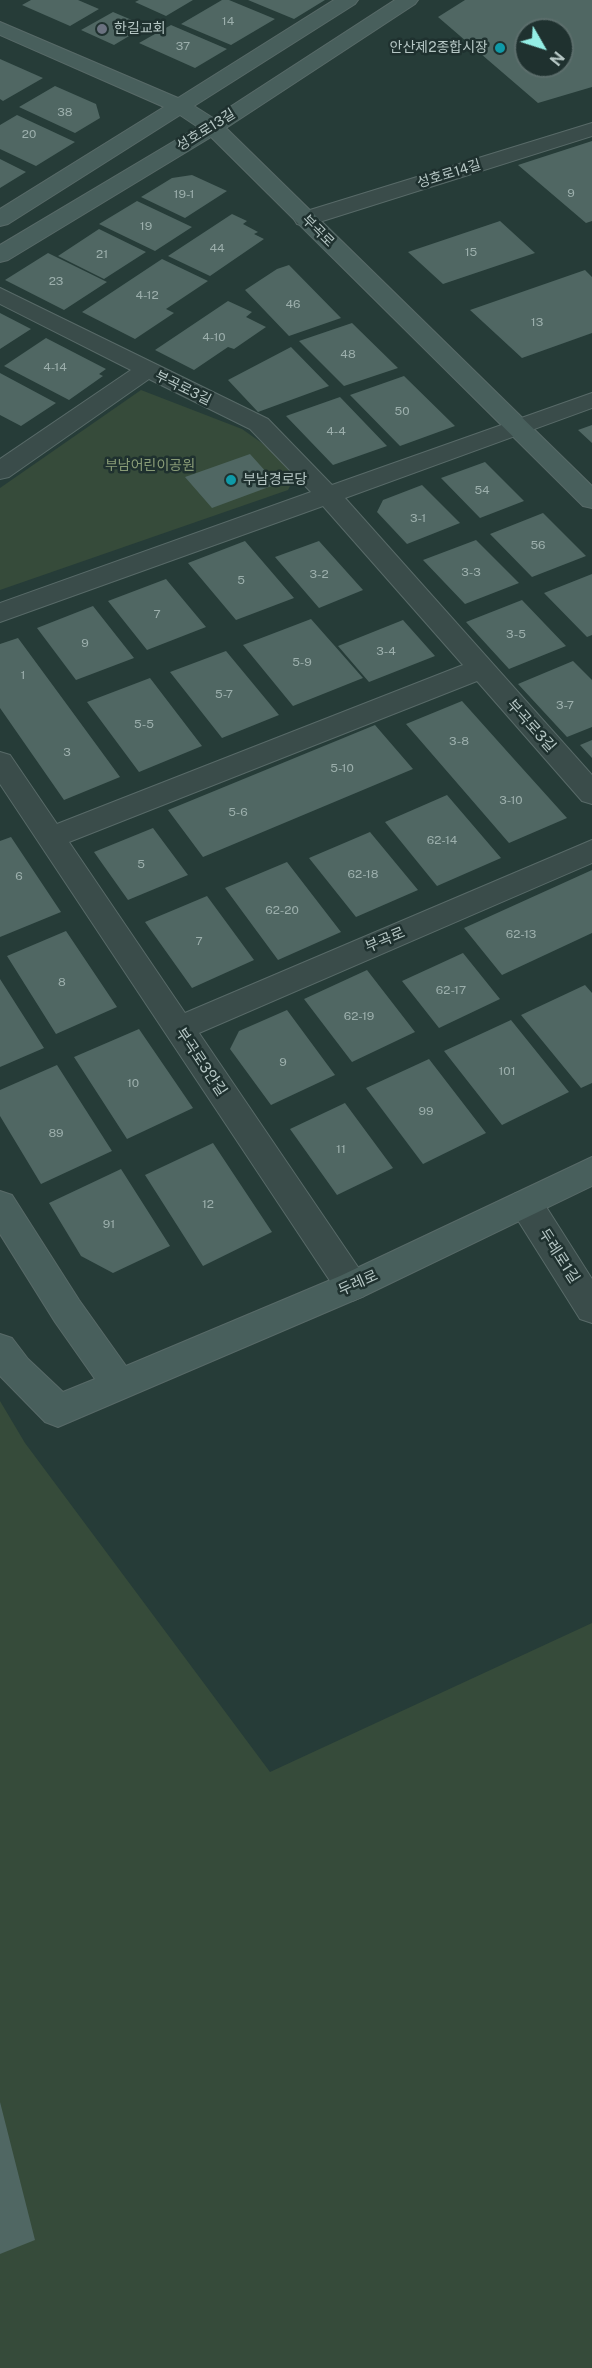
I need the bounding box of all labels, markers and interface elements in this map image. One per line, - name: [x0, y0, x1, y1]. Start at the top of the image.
- house number: 14: [222, 14, 234, 28]
- north arrow: [514, 18, 574, 78]
- place label: 한길교회: [114, 21, 166, 37]
- marker: 한길교회: [95, 22, 109, 36]
- house number: 37: [176, 39, 190, 53]
- place label: 안산제2종합시장: [389, 40, 488, 56]
- marker: 안산제2종합시장: [493, 41, 507, 55]
- text: N: [546, 48, 568, 69]
- house number: 38: [57, 105, 73, 119]
- street label: 성호로13길: [174, 105, 238, 155]
- house number: 20: [22, 127, 36, 141]
- street label: 성호로14길: [415, 156, 483, 192]
- house number: 9: [567, 186, 575, 200]
- house number: 19-1: [174, 187, 194, 201]
- street label: 부곡로: [298, 211, 338, 251]
- house number: 19: [140, 219, 152, 233]
- house number: 44: [209, 241, 225, 255]
- house number: 15: [465, 245, 477, 259]
- house number: 21: [96, 247, 108, 261]
- house number: 23: [49, 274, 63, 288]
- house number: 4-12: [135, 288, 159, 302]
- house number: 46: [285, 297, 301, 311]
- house number: 13: [531, 315, 543, 329]
- house number: 4-10: [202, 330, 226, 344]
- house number: 48: [340, 347, 356, 361]
- house number: 4-14: [43, 360, 67, 374]
- street label: 부곡로3길: [152, 367, 214, 409]
- house number: 50: [394, 404, 410, 418]
- house number: 4-4: [326, 424, 346, 438]
- park label: 부남어린이공원: [105, 458, 195, 474]
- place label: 부남경로당: [243, 472, 307, 488]
- marker: 부남경로당: [224, 473, 238, 487]
- house number: 54: [474, 483, 490, 497]
- house number: 3-1: [410, 511, 426, 525]
- house number: 56: [530, 538, 546, 552]
- house number: 3-3: [461, 565, 481, 579]
- house number: 3-2: [309, 567, 329, 581]
- house number: 5: [237, 573, 245, 587]
- house number: 7: [153, 607, 161, 621]
- house number: 3-5: [506, 627, 526, 641]
- house number: 9: [81, 636, 89, 650]
- house number: 3-4: [376, 644, 396, 658]
- house number: 5-9: [292, 655, 312, 669]
- house number: 1: [21, 668, 25, 682]
- house number: 5-7: [215, 687, 233, 701]
- street label: 부곡로3길: [503, 696, 559, 756]
- house number: 3-7: [556, 698, 574, 712]
- house number: 5-5: [134, 717, 154, 731]
- house number: 3-8: [449, 734, 469, 748]
- house number: 3: [63, 745, 71, 759]
- house number: 5-10: [330, 761, 354, 775]
- house number: 3-10: [499, 793, 523, 807]
- house number: 5-6: [228, 805, 248, 819]
- house number: 62-14: [427, 833, 457, 847]
- house number: 5: [137, 857, 145, 871]
- house number: 62-18: [348, 867, 378, 881]
- house number: 6: [15, 869, 23, 883]
- house number: 62-20: [265, 903, 299, 917]
- street label: 부곡로: [362, 924, 408, 956]
- house number: 62-13: [506, 927, 536, 941]
- house number: 7: [195, 934, 203, 948]
- house number: 8: [58, 975, 66, 989]
- house number: 62-17: [436, 983, 466, 997]
- house number: 62-19: [344, 1009, 374, 1023]
- street label: 부곡로3안길: [172, 1024, 230, 1100]
- house number: 9: [279, 1055, 287, 1069]
- house number: 101: [498, 1064, 516, 1078]
- house number: 10: [127, 1076, 139, 1090]
- house number: 99: [419, 1104, 433, 1118]
- house number: 89: [48, 1126, 64, 1140]
- house number: 11: [336, 1142, 346, 1156]
- house number: 12: [202, 1197, 214, 1211]
- house number: 91: [103, 1217, 115, 1231]
- street label: 두레로1길: [535, 1225, 583, 1287]
- street label: 두레로: [335, 1266, 381, 1300]

